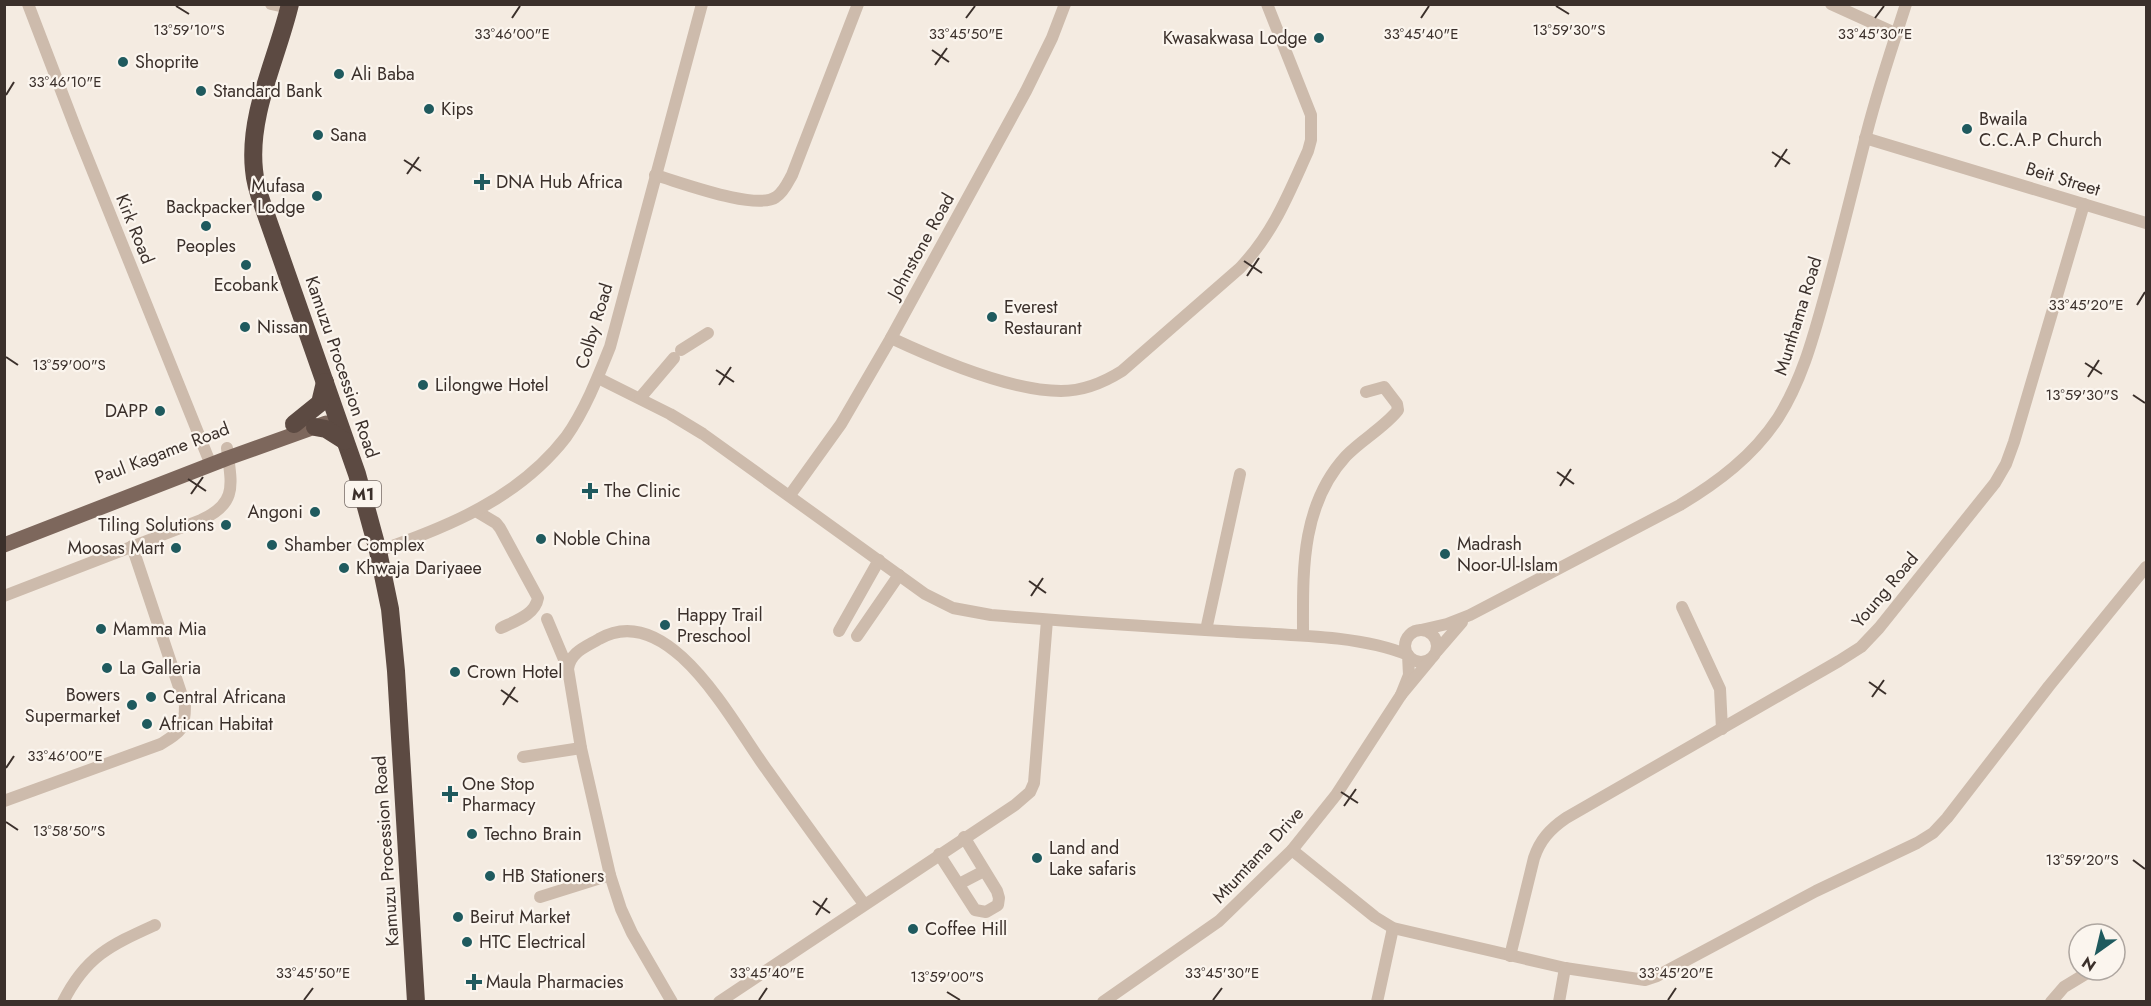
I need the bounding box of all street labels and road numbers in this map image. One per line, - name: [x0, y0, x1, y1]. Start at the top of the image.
- street label: Beit Street: [2023, 155, 2104, 203]
- street label: Johnstone Road: [880, 188, 961, 305]
- street label: Kirk Road: [109, 190, 161, 268]
- street label: Munthama Road: [1768, 253, 1828, 379]
- street label: Kamuzu Procession Road: [299, 272, 385, 462]
- street label: Colby Road: [569, 280, 619, 372]
- street label: Paul Kagame Road: [91, 415, 233, 491]
- road number: M1: [345, 481, 381, 507]
- street label: Young Road: [1846, 547, 1924, 633]
- street label: Kamuzu Procession Road: [366, 755, 406, 947]
- street label: Mtumtama Drive: [1206, 801, 1310, 909]

